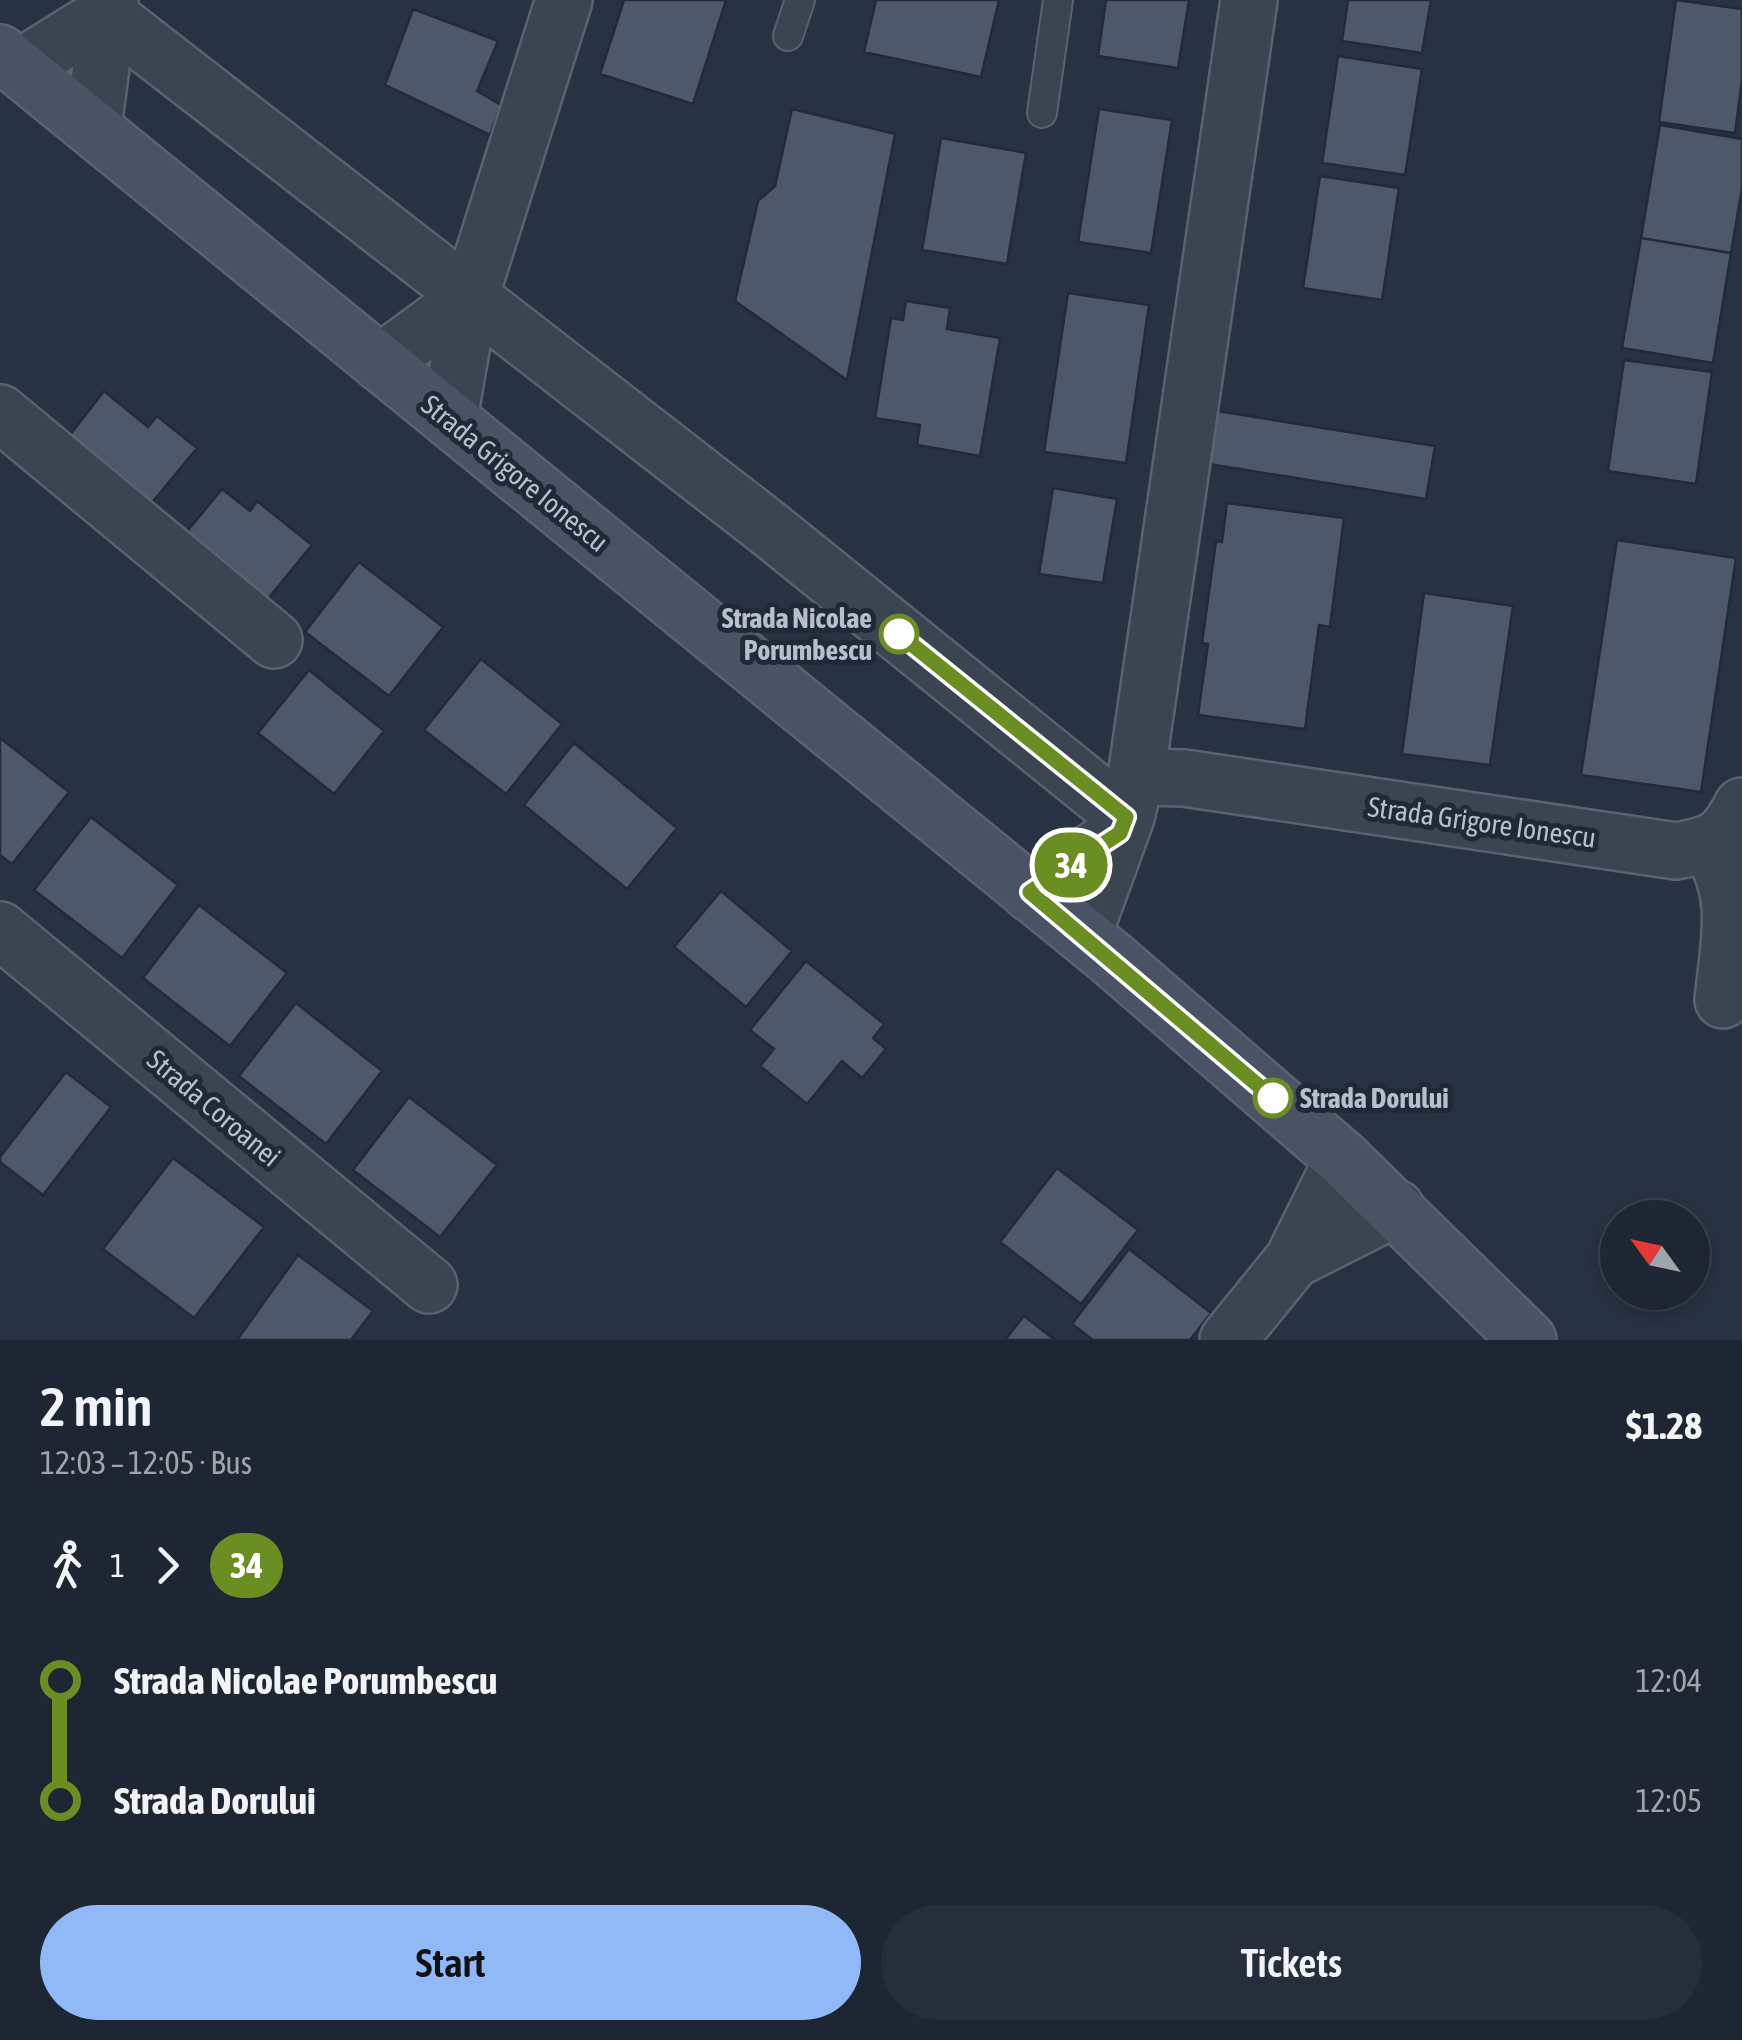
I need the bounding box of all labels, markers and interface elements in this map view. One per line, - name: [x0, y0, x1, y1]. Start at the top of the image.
- street label: Strada Grigore Ionescu: [416, 388, 614, 558]
- place label: Strada Nicolae Porumbescu: [722, 602, 872, 666]
- marker: Strada Nicolae Porumbescu: [880, 615, 918, 653]
- street label: Strada Grigore Ionescu: [1366, 790, 1598, 854]
- line badge: 34: [1026, 832, 1116, 898]
- text: 34: [1055, 845, 1087, 885]
- street label: Strada Coroanei: [141, 1043, 287, 1173]
- marker: Strada Dorului: [1254, 1079, 1292, 1117]
- place label: Strada Dorului: [1300, 1082, 1449, 1114]
- north arrow: [1600, 1200, 1710, 1310]
- map controls: [1600, 1200, 1710, 1310]
- text: 2 min: [40, 1375, 152, 1438]
- text: $1.28: [1626, 1404, 1702, 1447]
- text: 12:03 – 12:05 · Bus: [40, 1444, 252, 1481]
- icon: walk: [40, 1538, 95, 1593]
- icon: forward: [140, 1538, 195, 1593]
- text: 34: [230, 1545, 263, 1585]
- text: 1: [110, 1547, 125, 1584]
- text: Strada Nicolae Porumbescu: [114, 1659, 497, 1702]
- text: 12:04: [1636, 1662, 1702, 1699]
- text: Strada Dorului: [114, 1779, 316, 1822]
- text: 12:05: [1636, 1782, 1702, 1819]
- button: Start: [40, 1905, 861, 2020]
- button: Tickets: [881, 1905, 1702, 2020]

